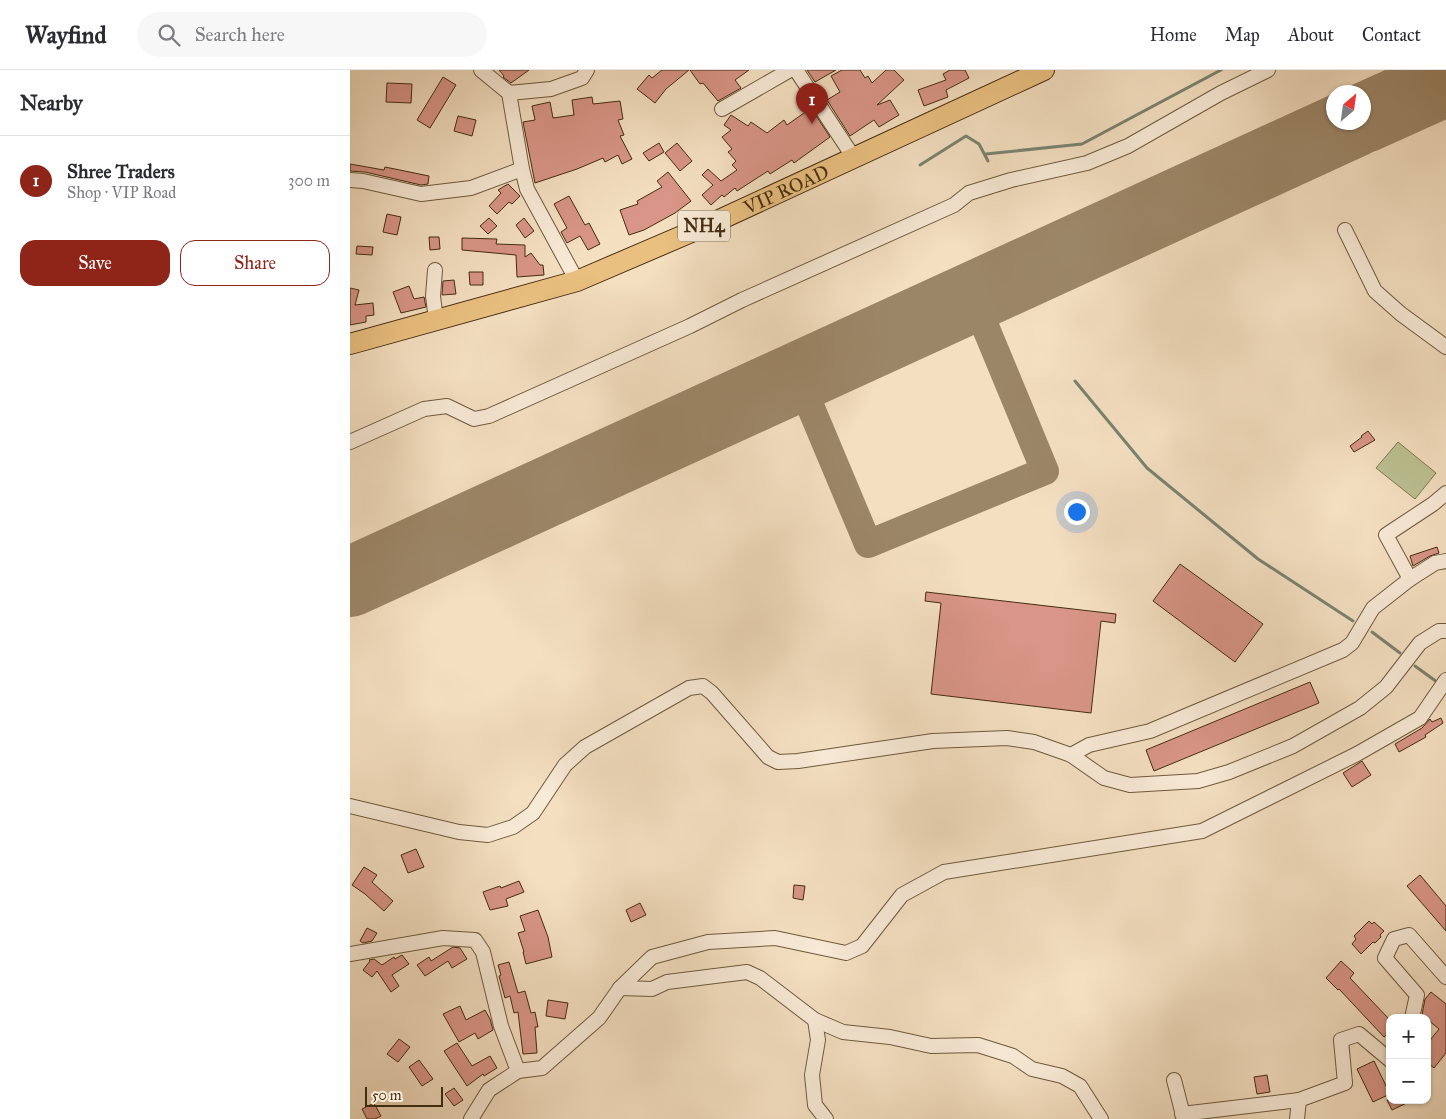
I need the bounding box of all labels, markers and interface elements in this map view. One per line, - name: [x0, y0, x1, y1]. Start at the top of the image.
- search box: [137, 12, 487, 57]
- text: Wayfind: [25, 20, 107, 50]
- icon: search: [155, 21, 183, 49]
- text: Search here: [195, 23, 285, 46]
- text: Home: [1150, 24, 1197, 46]
- text: Map: [1225, 24, 1260, 46]
- text: About: [1288, 24, 1334, 46]
- text: Contact: [1362, 24, 1421, 46]
- pin: 1: [796, 83, 828, 124]
- north arrow: [1326, 85, 1371, 130]
- text: Nearby: [20, 90, 83, 116]
- text: Shree Traders: [67, 160, 175, 183]
- street label: VIP ROAD: [739, 160, 833, 220]
- text: 1: [33, 171, 39, 190]
- text: 300 m: [288, 171, 330, 190]
- text: Shop · VIP Road: [67, 183, 176, 202]
- road number: NH4: [678, 210, 730, 242]
- button: Save: [20, 240, 170, 286]
- button: Share: [180, 240, 330, 286]
- your location: [1064, 499, 1090, 525]
- map controls: [1386, 1014, 1431, 1104]
- button: +: [1386, 1014, 1431, 1059]
- button: −: [1386, 1059, 1431, 1104]
- scale bar: [365, 1084, 442, 1107]
- text: 50 m: [372, 1087, 401, 1104]

